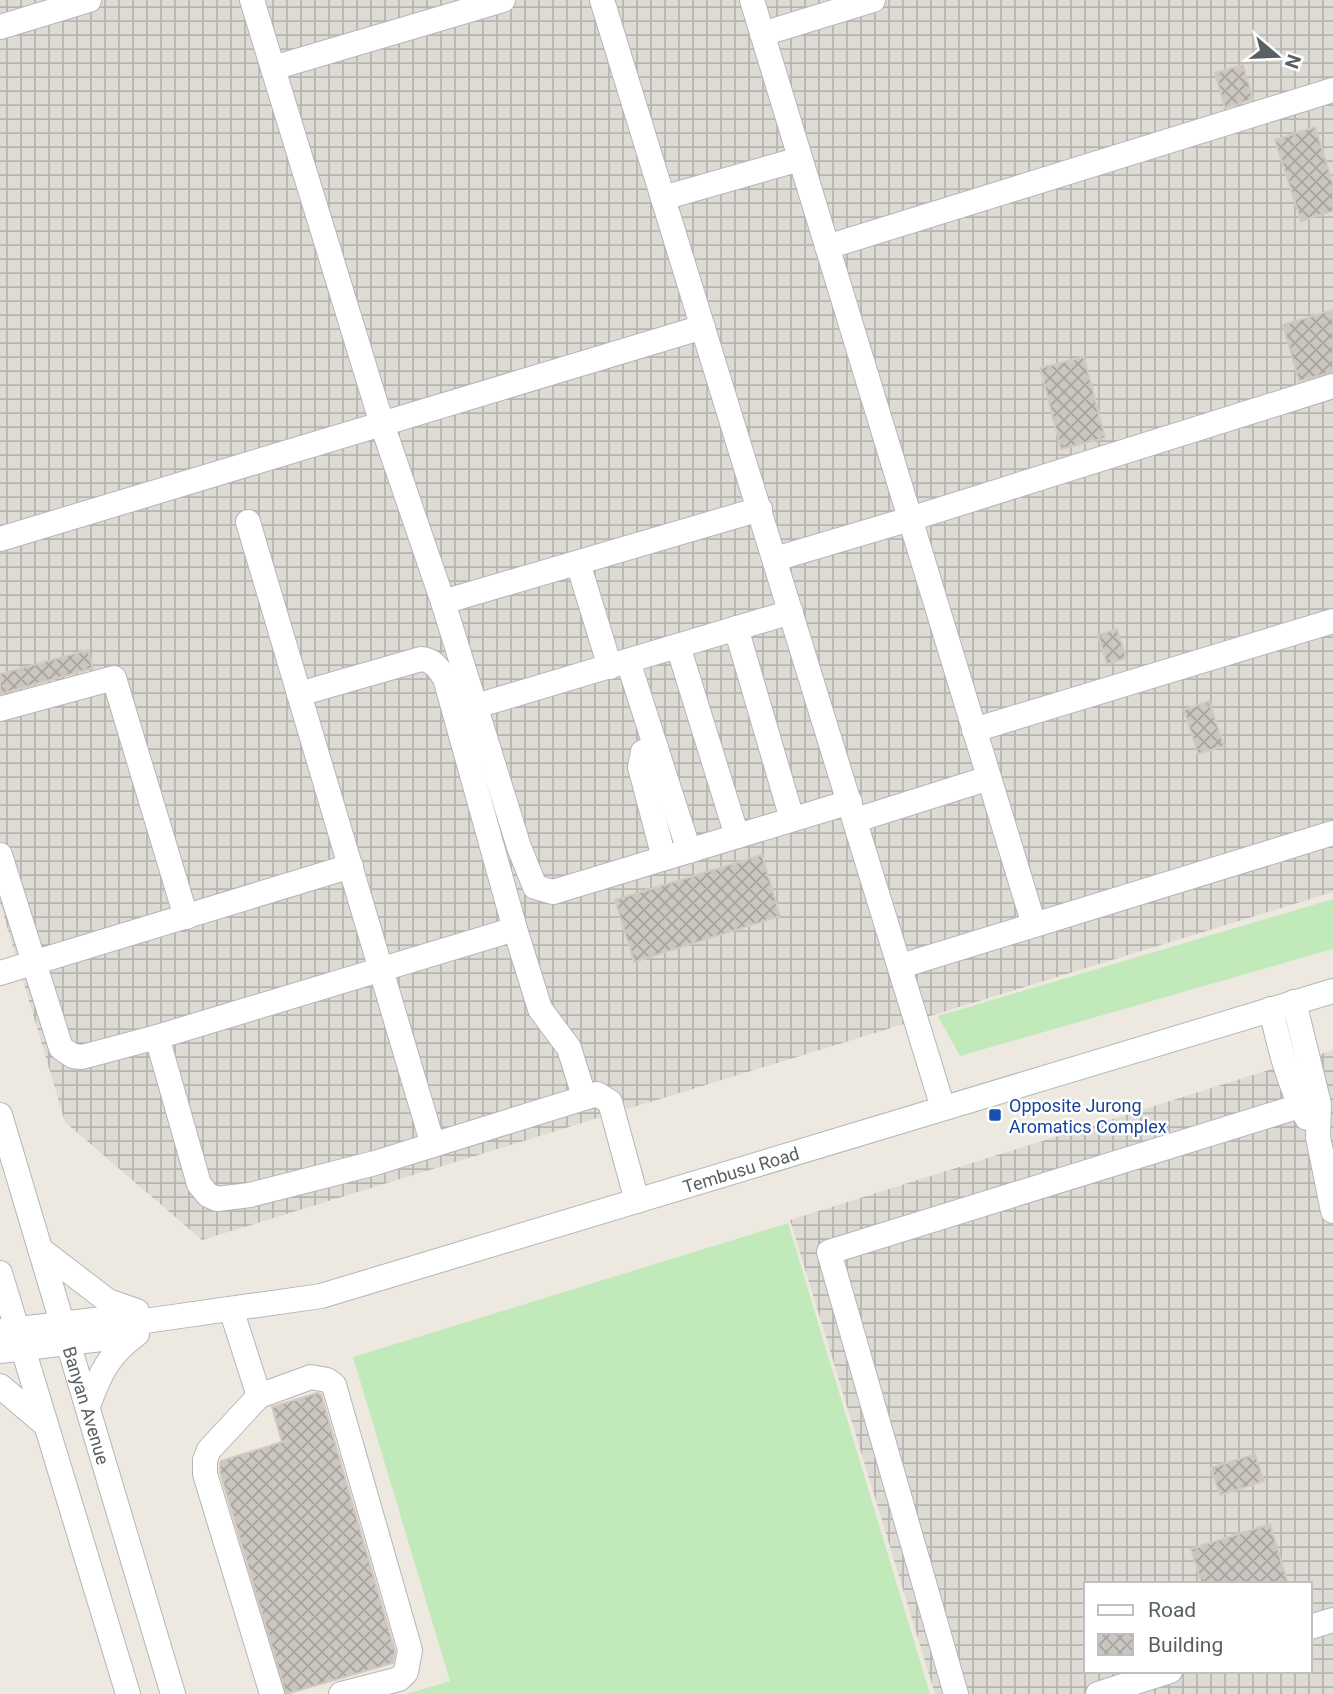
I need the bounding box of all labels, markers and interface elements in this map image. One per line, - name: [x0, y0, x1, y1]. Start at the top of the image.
- north arrow: [1242, 21, 1312, 91]
- text: N: [1280, 51, 1306, 71]
- place label: Opposite Jurong Aromatics Complex: [1009, 1095, 1167, 1137]
- marker: Opposite Jurong Aromatics Complex: [987, 1107, 1003, 1123]
- street label: Tembusu Road: [680, 1142, 802, 1197]
- street label: Banyan Avenue: [59, 1344, 114, 1467]
- legend: [1084, 1582, 1312, 1673]
- text: Road: [1148, 1598, 1196, 1622]
- text: Building: [1148, 1633, 1223, 1657]

